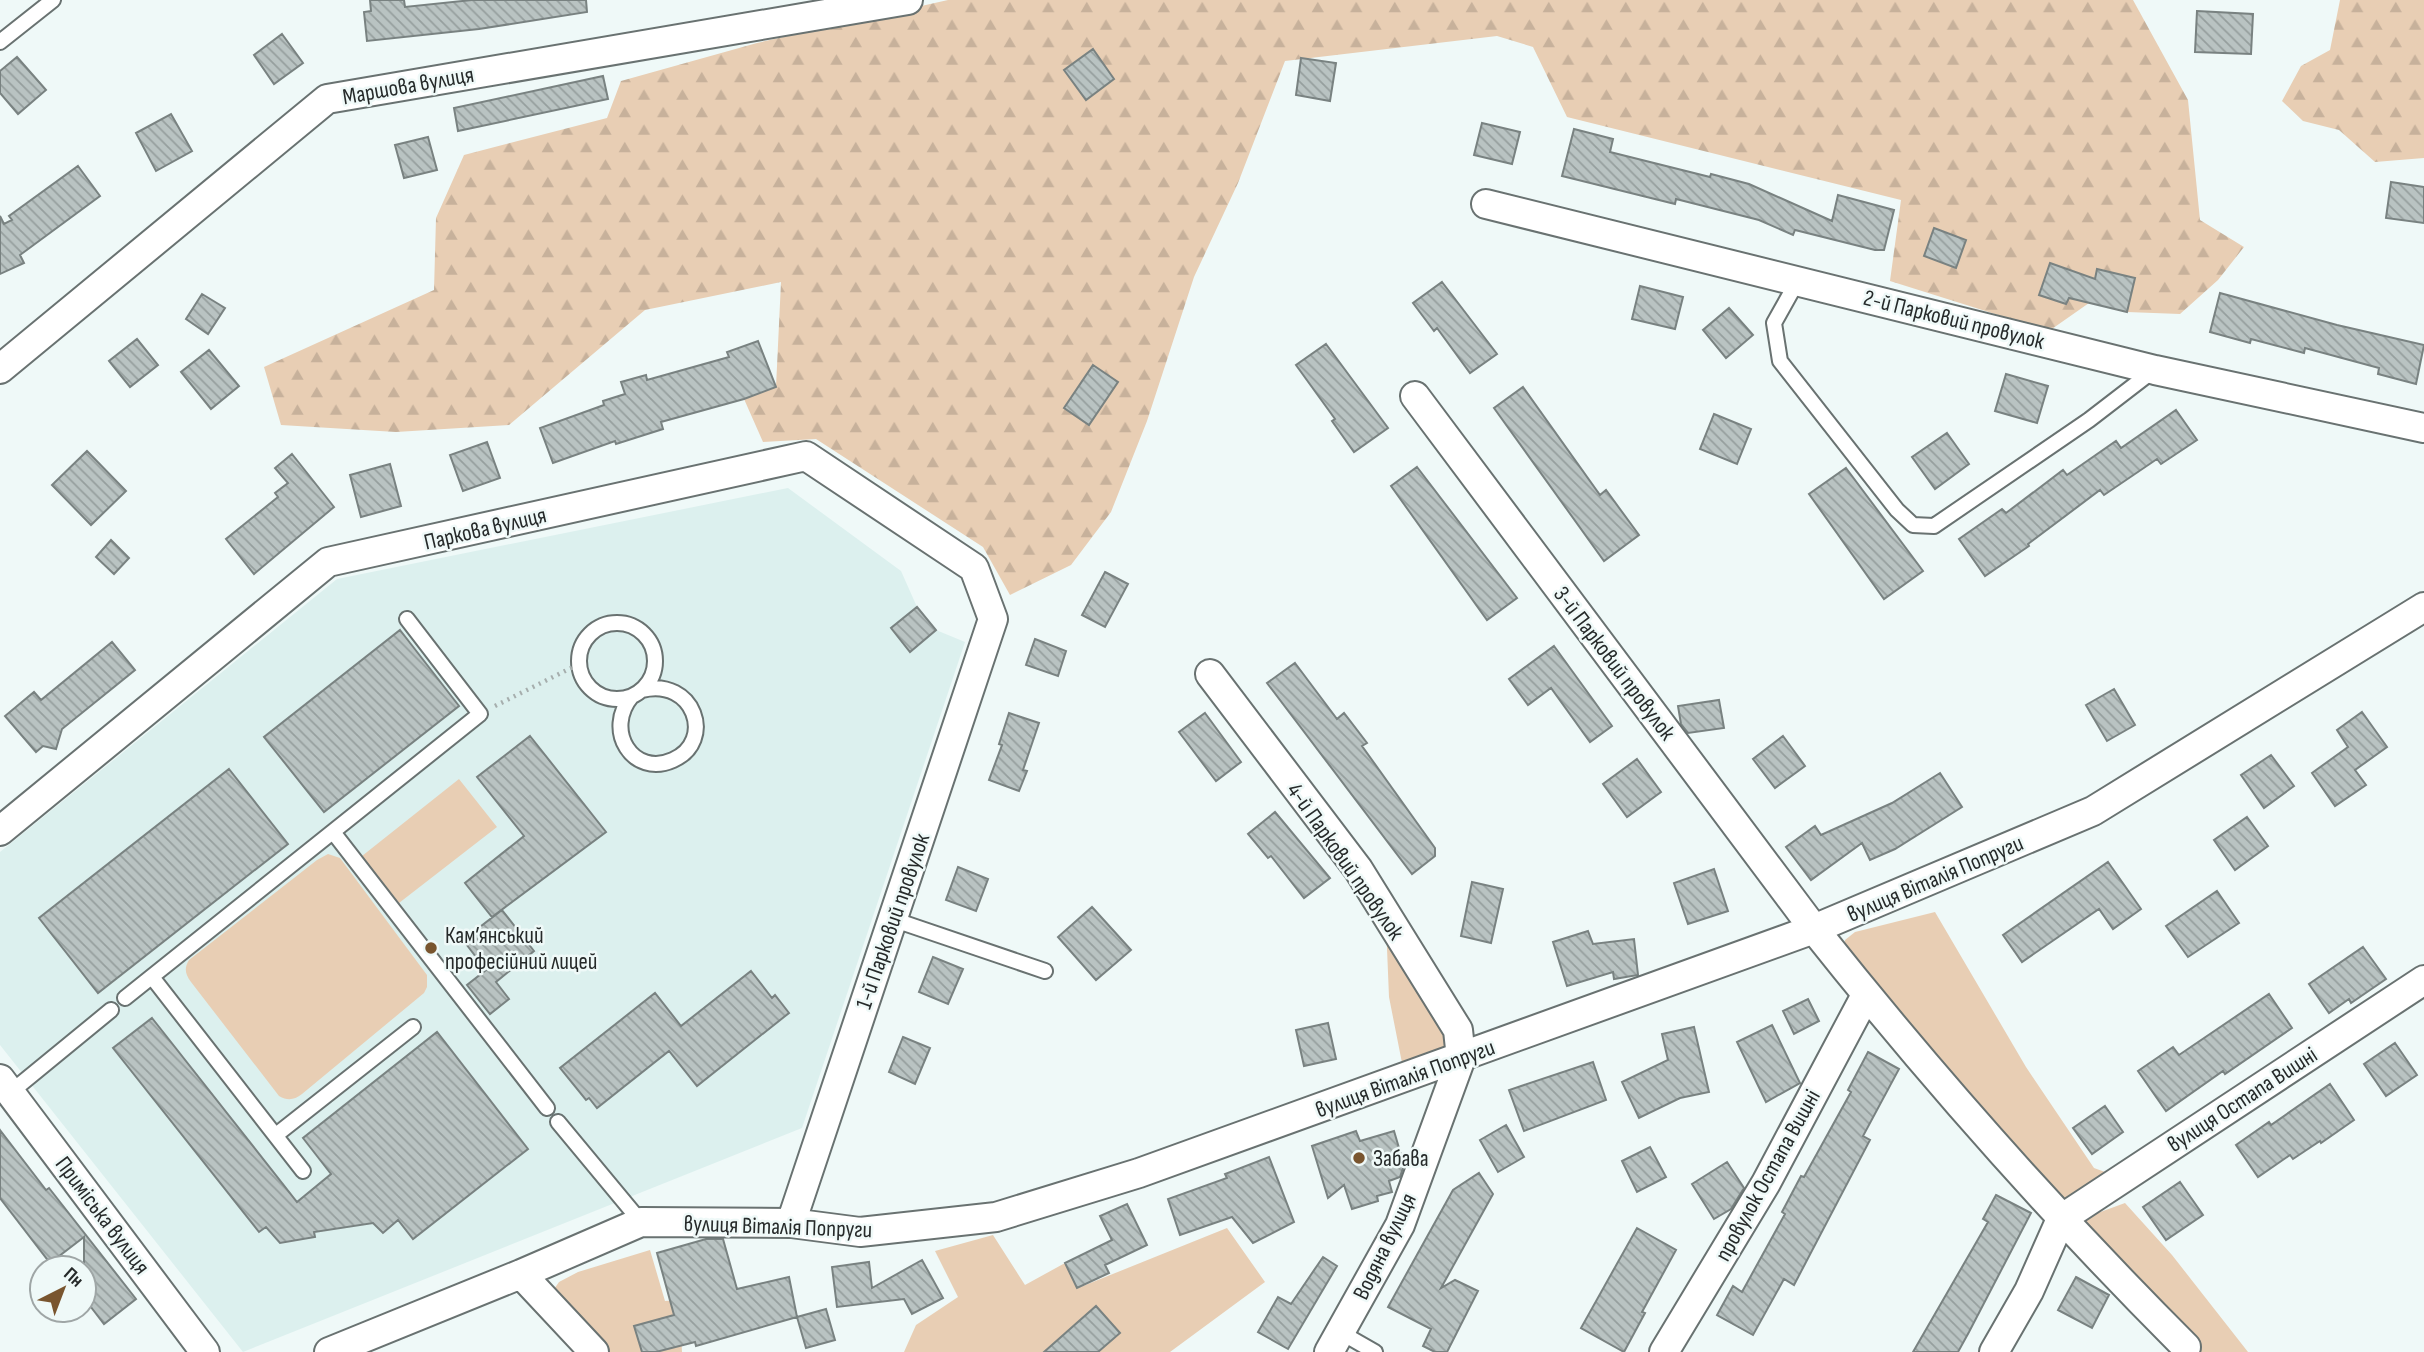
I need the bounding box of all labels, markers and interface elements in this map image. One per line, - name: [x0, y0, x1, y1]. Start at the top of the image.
- street label: Маршова вулиця: [340, 61, 476, 111]
- street label: 2-й Парковий провулок: [1861, 284, 2047, 356]
- street label: Паркова вулиця: [421, 501, 549, 557]
- street label: 3-й Парковий провулок: [1547, 581, 1681, 746]
- street label: 4-й Парковий провулок: [1281, 778, 1410, 946]
- street label: вулиця Віталія Попруги: [1843, 829, 2028, 929]
- street label: 1-й Парковий провулок: [850, 830, 936, 1013]
- place label: Кам’янський професійний лицей: [445, 922, 597, 976]
- marker: Кам’янський професійний лицей: [423, 940, 439, 956]
- street label: вулиця Віталія Попруги: [1312, 1034, 1499, 1124]
- street label: вулиця Остапа Вишні: [2162, 1041, 2323, 1159]
- street label: провулок Остапа Вишні: [1709, 1085, 1827, 1266]
- place label: Забава: [1373, 1145, 1429, 1173]
- marker: Забава: [1351, 1150, 1367, 1166]
- street label: Приміська вулиця: [49, 1151, 156, 1280]
- street label: Водяна вулиця: [1347, 1189, 1423, 1304]
- street label: вулиця Віталія Попруги: [683, 1210, 873, 1244]
- north arrow: [28, 1254, 98, 1324]
- text: Пн: [59, 1263, 88, 1292]

